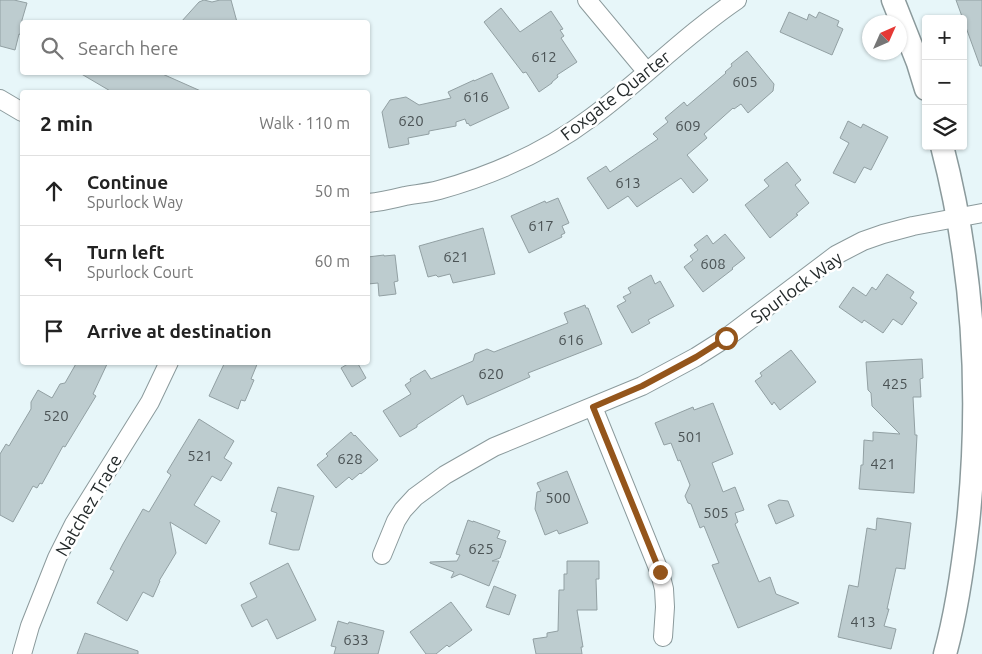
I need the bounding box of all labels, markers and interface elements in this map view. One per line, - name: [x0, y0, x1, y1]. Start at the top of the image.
- north arrow: [862, 15, 907, 60]
- map controls: [922, 15, 967, 150]
- button: +: [922, 15, 967, 60]
- search box: [20, 20, 370, 75]
- icon: search: [38, 34, 66, 62]
- text: Search here: [78, 37, 178, 59]
- street label: Foxgate Quarter: [556, 46, 675, 145]
- house number: 612: [531, 48, 557, 65]
- button: −: [922, 60, 967, 105]
- house number: 605: [732, 73, 758, 90]
- house number: 616: [463, 88, 489, 105]
- button: layers: [922, 105, 967, 150]
- text: 2 min: [40, 111, 93, 135]
- house number: 620: [398, 112, 424, 129]
- text: Walk · 110 m: [259, 114, 350, 132]
- house number: 609: [675, 117, 701, 134]
- text: Continue: [87, 171, 168, 193]
- house number: 613: [615, 174, 641, 191]
- icon: ahead: [40, 177, 68, 205]
- text: 50 m: [314, 182, 350, 200]
- text: Spurlock Way: [87, 193, 183, 211]
- house number: 617: [528, 217, 554, 234]
- text: Turn left: [87, 241, 165, 263]
- icon: left: [40, 247, 68, 275]
- street label: Spurlock Way: [746, 247, 846, 327]
- house number: 621: [443, 248, 469, 265]
- text: 60 m: [314, 252, 350, 270]
- house number: 608: [700, 255, 726, 272]
- text: Spurlock Court: [87, 263, 193, 281]
- icon: arrive: [40, 317, 68, 345]
- text: Arrive at destination: [87, 320, 272, 342]
- route start: [715, 327, 738, 350]
- house number: 616: [558, 331, 584, 348]
- house number: 620: [478, 365, 504, 382]
- house number: 425: [882, 375, 908, 392]
- house number: 520: [43, 407, 69, 424]
- house number: 501: [677, 428, 703, 445]
- house number: 521: [187, 447, 213, 464]
- house number: 628: [337, 450, 363, 467]
- street label: Natchez Trace: [51, 451, 125, 559]
- house number: 421: [870, 455, 896, 472]
- house number: 500: [545, 489, 571, 506]
- house number: 505: [703, 504, 729, 521]
- house number: 625: [468, 540, 494, 557]
- route end: [649, 561, 672, 584]
- house number: 413: [850, 613, 876, 630]
- house number: 633: [343, 631, 369, 648]

